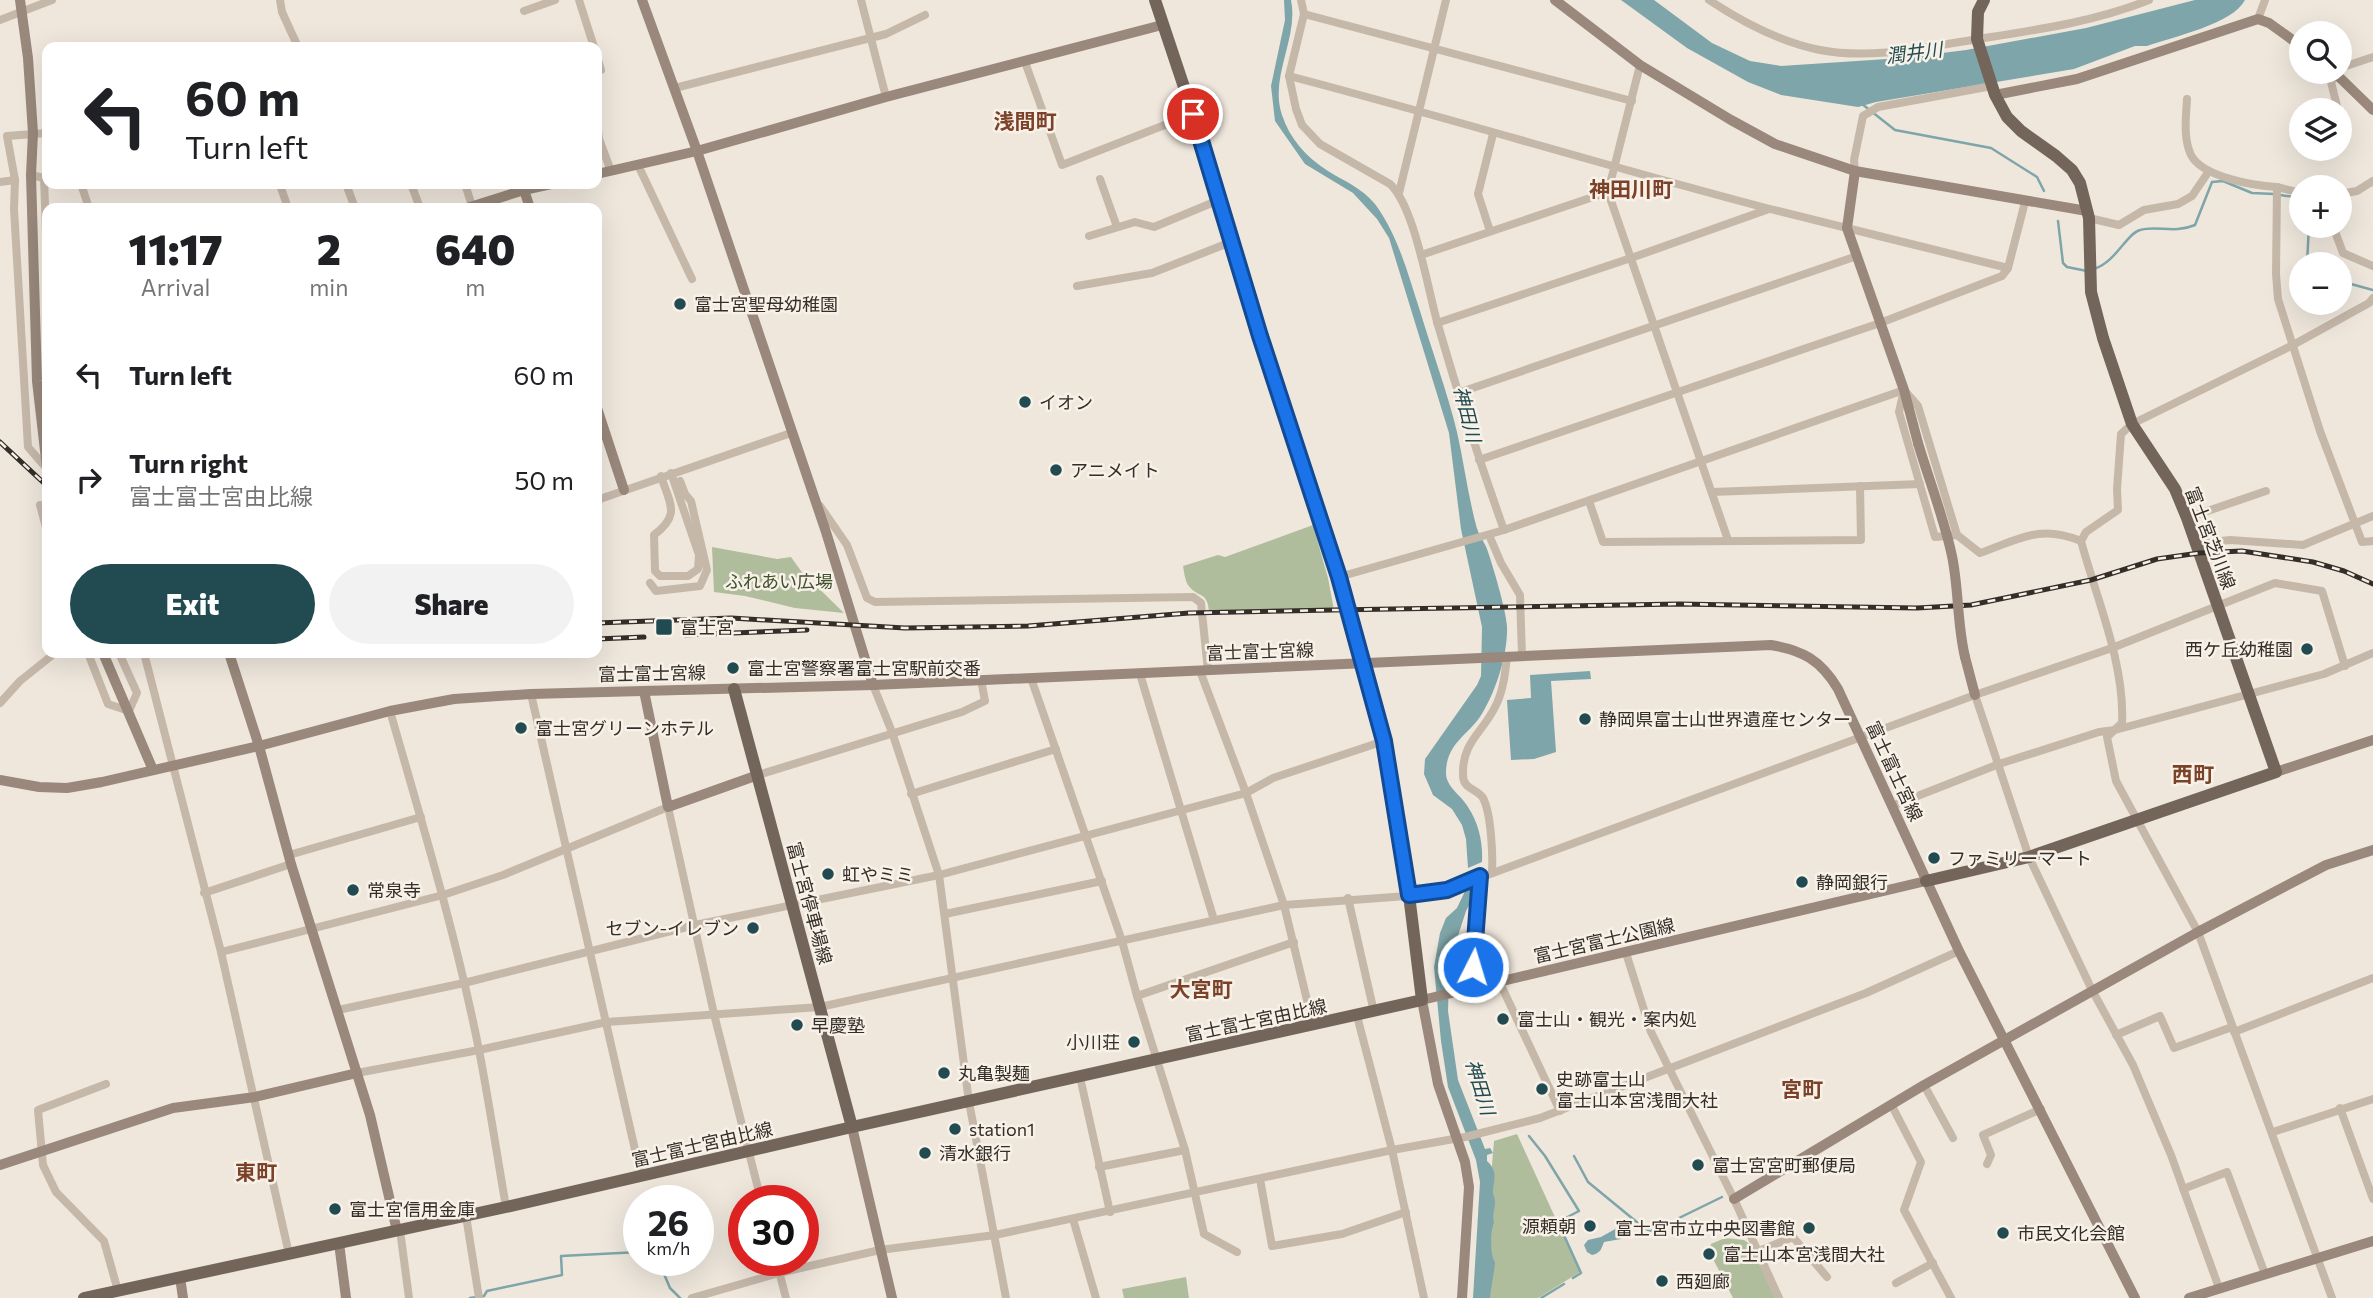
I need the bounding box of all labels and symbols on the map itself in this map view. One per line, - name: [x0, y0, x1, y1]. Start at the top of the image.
- water label: 潤井川: [1884, 37, 1946, 67]
- pin: [1163, 84, 1223, 144]
- district label: 浅間町: [994, 108, 1057, 133]
- district label: 神田川町: [1589, 176, 1673, 201]
- place label: 富士宮聖母幼稚園: [694, 293, 838, 315]
- marker: 富士宮聖母幼稚園: [672, 296, 688, 312]
- water label: 神田川: [1450, 384, 1487, 446]
- place label: イオン: [1039, 391, 1093, 413]
- marker: イオン: [1017, 394, 1033, 410]
- place label: アニメイト: [1070, 459, 1160, 481]
- marker: アニメイト: [1048, 462, 1064, 478]
- street label: 富士宮芝川線: [2181, 484, 2241, 592]
- park label: ふれあい広場: [725, 570, 833, 592]
- place label: 富士宮: [680, 616, 734, 638]
- marker: 富士宮: [654, 617, 674, 637]
- street label: 富士富士宮線: [1206, 638, 1314, 664]
- place label: 西ケ丘幼稚園: [2185, 638, 2293, 660]
- marker: 西ケ丘幼稚園: [2299, 641, 2315, 657]
- place label: 富士宮警察署富士宮駅前交番: [747, 657, 981, 679]
- marker: 富士宮警察署富士宮駅前交番: [725, 660, 741, 676]
- street label: 富士富士宮線: [598, 661, 706, 685]
- place label: 静岡県富士山世界遺産センター: [1599, 708, 1851, 730]
- marker: 静岡県富士山世界遺産センター: [1577, 711, 1593, 727]
- place label: 富士宮グリーンホテル: [535, 717, 714, 739]
- street label: 富士富士宮線: [1862, 717, 1928, 825]
- marker: 富士宮グリーンホテル: [513, 720, 529, 736]
- district label: 西町: [2172, 761, 2214, 786]
- street label: 富士宮停車場線: [783, 839, 837, 967]
- place label: ファミリーマート: [1948, 847, 2092, 869]
- marker: ファミリーマート: [1926, 850, 1942, 866]
- place label: 虹やミミ: [842, 863, 914, 885]
- marker: 虹やミミ: [820, 866, 836, 882]
- place label: 静岡銀行: [1816, 871, 1888, 893]
- marker: 静岡銀行: [1794, 874, 1810, 890]
- place label: 常泉寺: [367, 879, 421, 901]
- marker: 常泉寺: [345, 882, 361, 898]
- street label: 富士宮富士公園線: [1531, 913, 1677, 967]
- place label: セブン-イレブン: [605, 917, 739, 939]
- marker: セブン-イレブン: [745, 920, 761, 936]
- position arrow: [1436, 930, 1510, 1004]
- district label: 大宮町: [1170, 976, 1233, 1001]
- street label: 富士富士宮由比線: [1183, 994, 1329, 1046]
- place label: 富士山・観光・案内処: [1517, 1008, 1697, 1030]
- marker: 富士山・観光・案内処: [1495, 1011, 1511, 1027]
- place label: 早慶塾: [811, 1014, 865, 1036]
- marker: 早慶塾: [789, 1017, 805, 1033]
- place label: 小川荘: [1066, 1031, 1120, 1053]
- marker: 小川荘: [1126, 1034, 1142, 1050]
- water label: 神田川: [1462, 1056, 1501, 1120]
- place label: 丸亀製麺: [958, 1062, 1030, 1084]
- marker: 丸亀製麺: [936, 1065, 952, 1081]
- place label: 史跡富士山 富士山本宮浅間大社: [1556, 1068, 1718, 1111]
- district label: 宮町: [1781, 1076, 1823, 1101]
- marker: 史跡富士山 富士山本宮浅間大社: [1534, 1081, 1550, 1097]
- street label: 富士富士宮由比線: [629, 1117, 775, 1171]
- place label: station1: [969, 1118, 1035, 1140]
- marker: station1: [947, 1121, 963, 1137]
- place label: 清水銀行: [939, 1142, 1011, 1164]
- marker: 清水銀行: [917, 1145, 933, 1161]
- place label: 富士宮宮町郵便局: [1712, 1154, 1856, 1176]
- marker: 富士宮宮町郵便局: [1690, 1157, 1706, 1173]
- district label: 東町: [235, 1159, 277, 1184]
- speed limit sign: 30: [728, 1185, 819, 1276]
- place label: 富士宮信用金庫: [349, 1198, 475, 1220]
- marker: 富士宮信用金庫: [327, 1201, 343, 1217]
- place label: 源頼朝: [1522, 1215, 1576, 1237]
- place label: 富士宮市立中央図書館: [1615, 1217, 1795, 1239]
- marker: 源頼朝: [1582, 1218, 1598, 1234]
- marker: 富士宮市立中央図書館: [1801, 1220, 1817, 1236]
- place label: 市民文化会館: [2017, 1222, 2125, 1244]
- marker: 市民文化会館: [1995, 1225, 2011, 1241]
- place label: 富士山本宮浅間大社: [1723, 1243, 1885, 1265]
- marker: 富士山本宮浅間大社: [1701, 1246, 1717, 1262]
- place label: 西廻廊: [1676, 1270, 1730, 1292]
- marker: 西廻廊: [1654, 1273, 1670, 1289]

